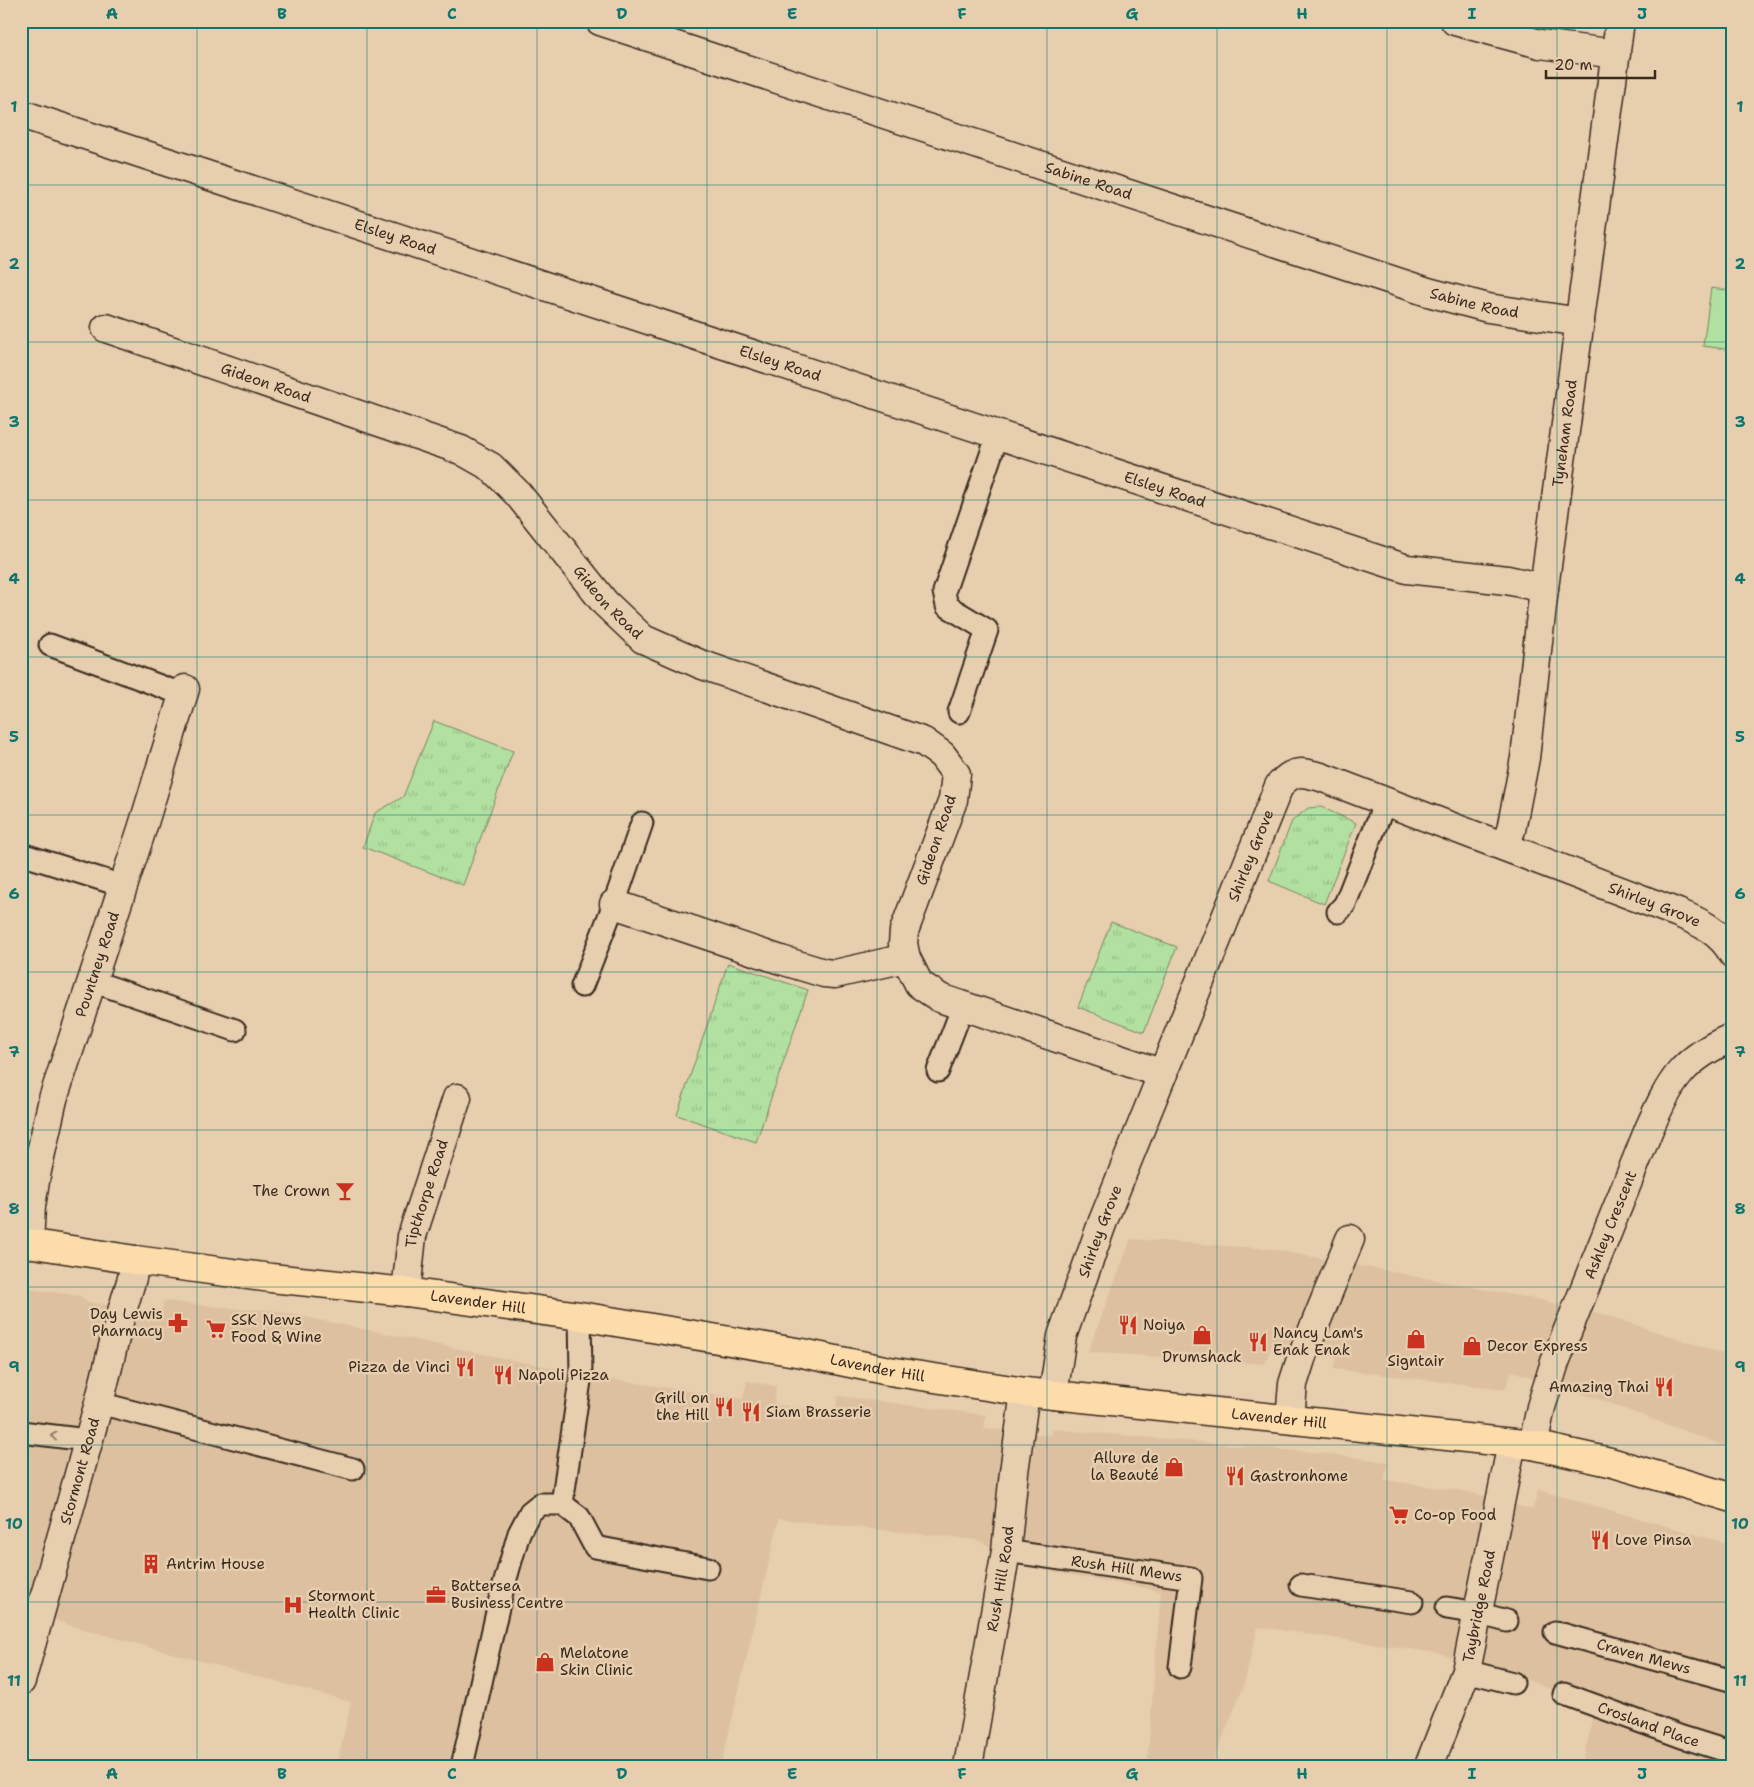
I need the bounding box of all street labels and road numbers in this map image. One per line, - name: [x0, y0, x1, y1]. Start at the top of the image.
- street label: Sabine Road: [1042, 157, 1135, 205]
- street label: Elsley Road: [352, 214, 439, 260]
- street label: Sabine Road: [1428, 283, 1521, 323]
- street label: Elsley Road: [737, 340, 824, 386]
- street label: Gideon Road: [218, 358, 314, 408]
- street label: Tyneham Road: [1548, 378, 1582, 488]
- street label: Elsley Road: [1121, 467, 1209, 512]
- street label: Gideon Road: [569, 561, 648, 644]
- street label: Gideon Road: [911, 792, 961, 888]
- street label: Shirley Grove: [1223, 807, 1278, 905]
- street label: Shirley Grove: [1606, 877, 1704, 932]
- street label: Pountney Road: [71, 909, 124, 1020]
- street label: Tipthorpe Road: [401, 1136, 453, 1249]
- street label: Ashley Crescent: [1580, 1167, 1641, 1282]
- street label: Shirley Grove: [1074, 1182, 1127, 1280]
- street label: Lavender Hill: [429, 1285, 527, 1318]
- street label: Lavender Hill: [828, 1349, 927, 1386]
- street label: Lavender Hill: [1230, 1404, 1328, 1433]
- street label: Stormont Road: [55, 1415, 105, 1527]
- street label: Rush Hill Road: [982, 1524, 1019, 1633]
- street label: Taybridge Road: [1458, 1548, 1500, 1664]
- street label: Rush Hill Mews: [1070, 1551, 1184, 1587]
- street label: Craven Mews: [1594, 1634, 1693, 1679]
- street label: Crosland Place: [1595, 1697, 1702, 1752]

